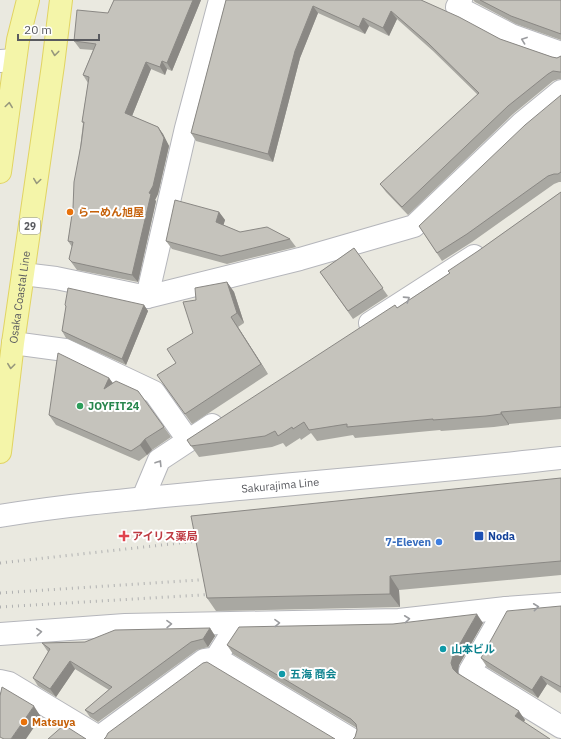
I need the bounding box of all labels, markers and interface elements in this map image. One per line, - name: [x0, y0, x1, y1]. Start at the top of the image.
- scale bar: [18, 16, 99, 42]
- text: 20 m: [24, 22, 52, 37]
- one-way arrow: [521, 37, 528, 45]
- one-way arrow: [51, 50, 60, 56]
- one-way arrow: [4, 102, 13, 108]
- one-way arrow: [33, 178, 42, 184]
- place label: らーめん旭屋: [78, 205, 144, 219]
- marker: らーめん旭屋: [65, 207, 75, 217]
- road number: 29: [20, 218, 40, 234]
- street label: Osaka Coastal Line: [6, 250, 33, 344]
- one-way arrow: [403, 296, 410, 304]
- one-way arrow: [6, 362, 15, 369]
- place label: JOYFIT24: [88, 399, 140, 413]
- marker: JOYFIT24: [75, 401, 85, 411]
- one-way arrow: [154, 460, 162, 467]
- street label: Sakurajima Line: [241, 475, 320, 496]
- place label: アイリス薬局: [132, 529, 197, 543]
- place label: Noda: [488, 529, 515, 543]
- marker: Noda: [473, 530, 485, 542]
- marker: アイリス薬局: [119, 531, 129, 541]
- place label: 7-Eleven: [385, 535, 431, 549]
- marker: 7-Eleven: [434, 537, 444, 547]
- one-way arrow: [533, 603, 539, 612]
- one-way arrow: [404, 615, 410, 624]
- one-way arrow: [274, 618, 280, 627]
- one-way arrow: [166, 620, 172, 628]
- one-way arrow: [36, 627, 42, 636]
- place label: 山本ビル: [451, 642, 495, 656]
- marker: 山本ビル: [438, 644, 448, 654]
- place label: 五海 商会: [290, 667, 337, 681]
- marker: 五海 商会: [277, 669, 287, 679]
- place label: Matsuya: [32, 715, 76, 729]
- marker: Matsuya: [19, 717, 29, 727]

